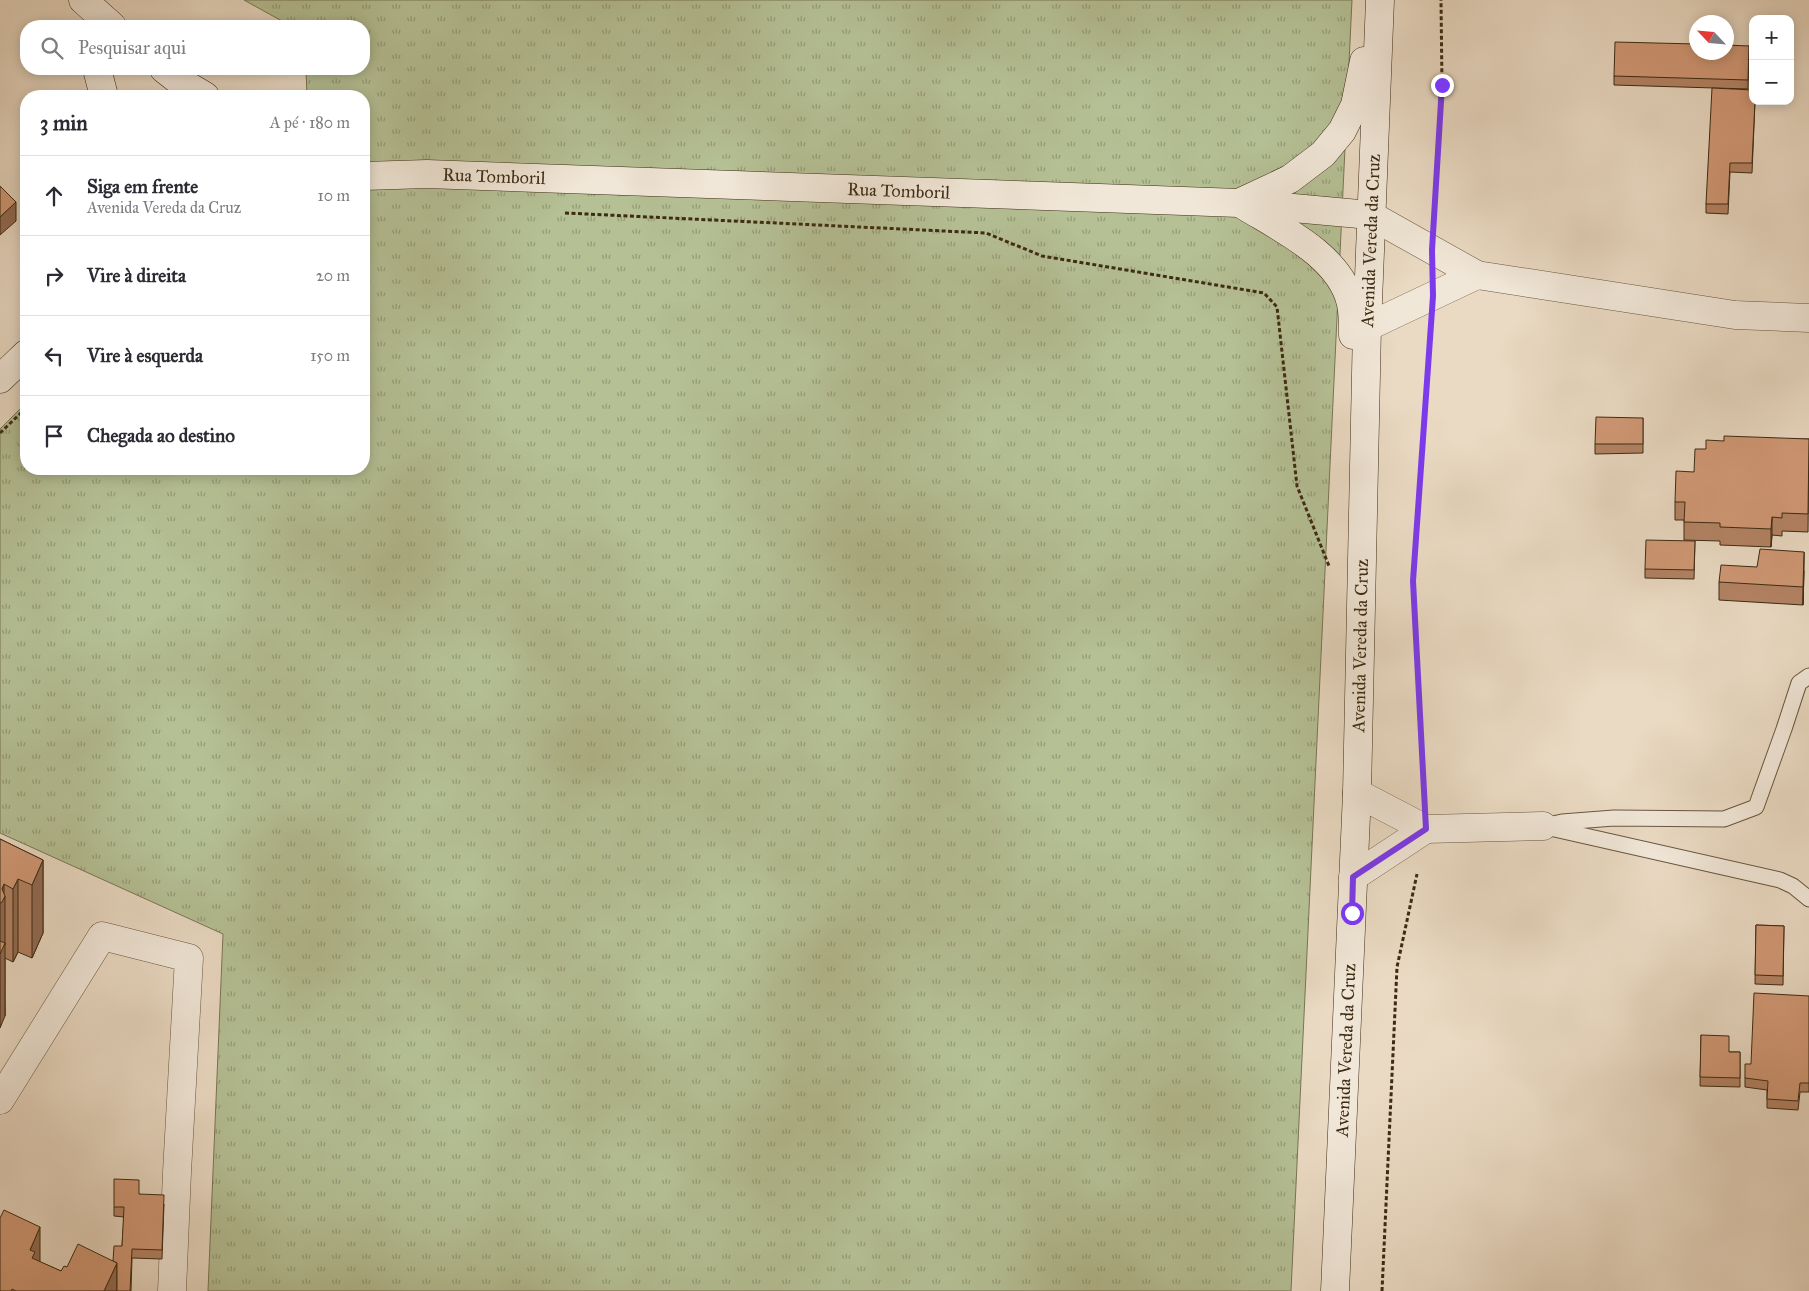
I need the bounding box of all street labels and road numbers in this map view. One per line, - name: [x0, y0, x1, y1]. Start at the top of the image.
- street label: Avenida Vereda da Cruz: [1356, 154, 1385, 329]
- street label: Rua Tomboril: [442, 164, 546, 189]
- street label: Rua Tomboril: [847, 178, 951, 204]
- street label: Avenida Vereda da Cruz: [1347, 559, 1373, 734]
- street label: Avenida Vereda da Cruz: [1331, 963, 1360, 1138]

